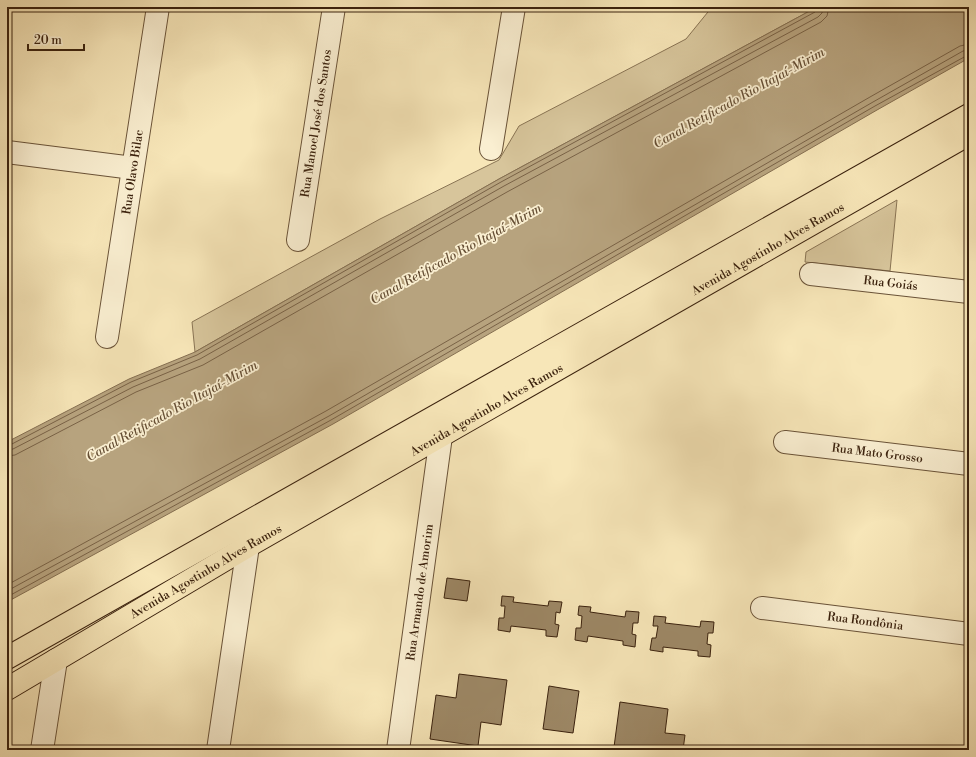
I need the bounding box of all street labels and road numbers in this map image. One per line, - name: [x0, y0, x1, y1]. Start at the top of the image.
- street label: Rua Manoel José dos Santos: [297, 48, 335, 198]
- street label: Rua Olavo Bilac: [119, 128, 146, 215]
- street label: Avenida Agostinho Alves Ramos: [688, 199, 847, 299]
- street label: Rua Goiás: [862, 273, 918, 294]
- street label: Avenida Agostinho Alves Ramos: [407, 360, 566, 460]
- street label: Rua Mato Grosso: [831, 440, 924, 466]
- street label: Avenida Agostinho Alves Ramos: [126, 521, 284, 622]
- street label: Rua Armando de Amorim: [403, 523, 436, 662]
- street label: Rua Rondônia: [826, 609, 905, 633]

